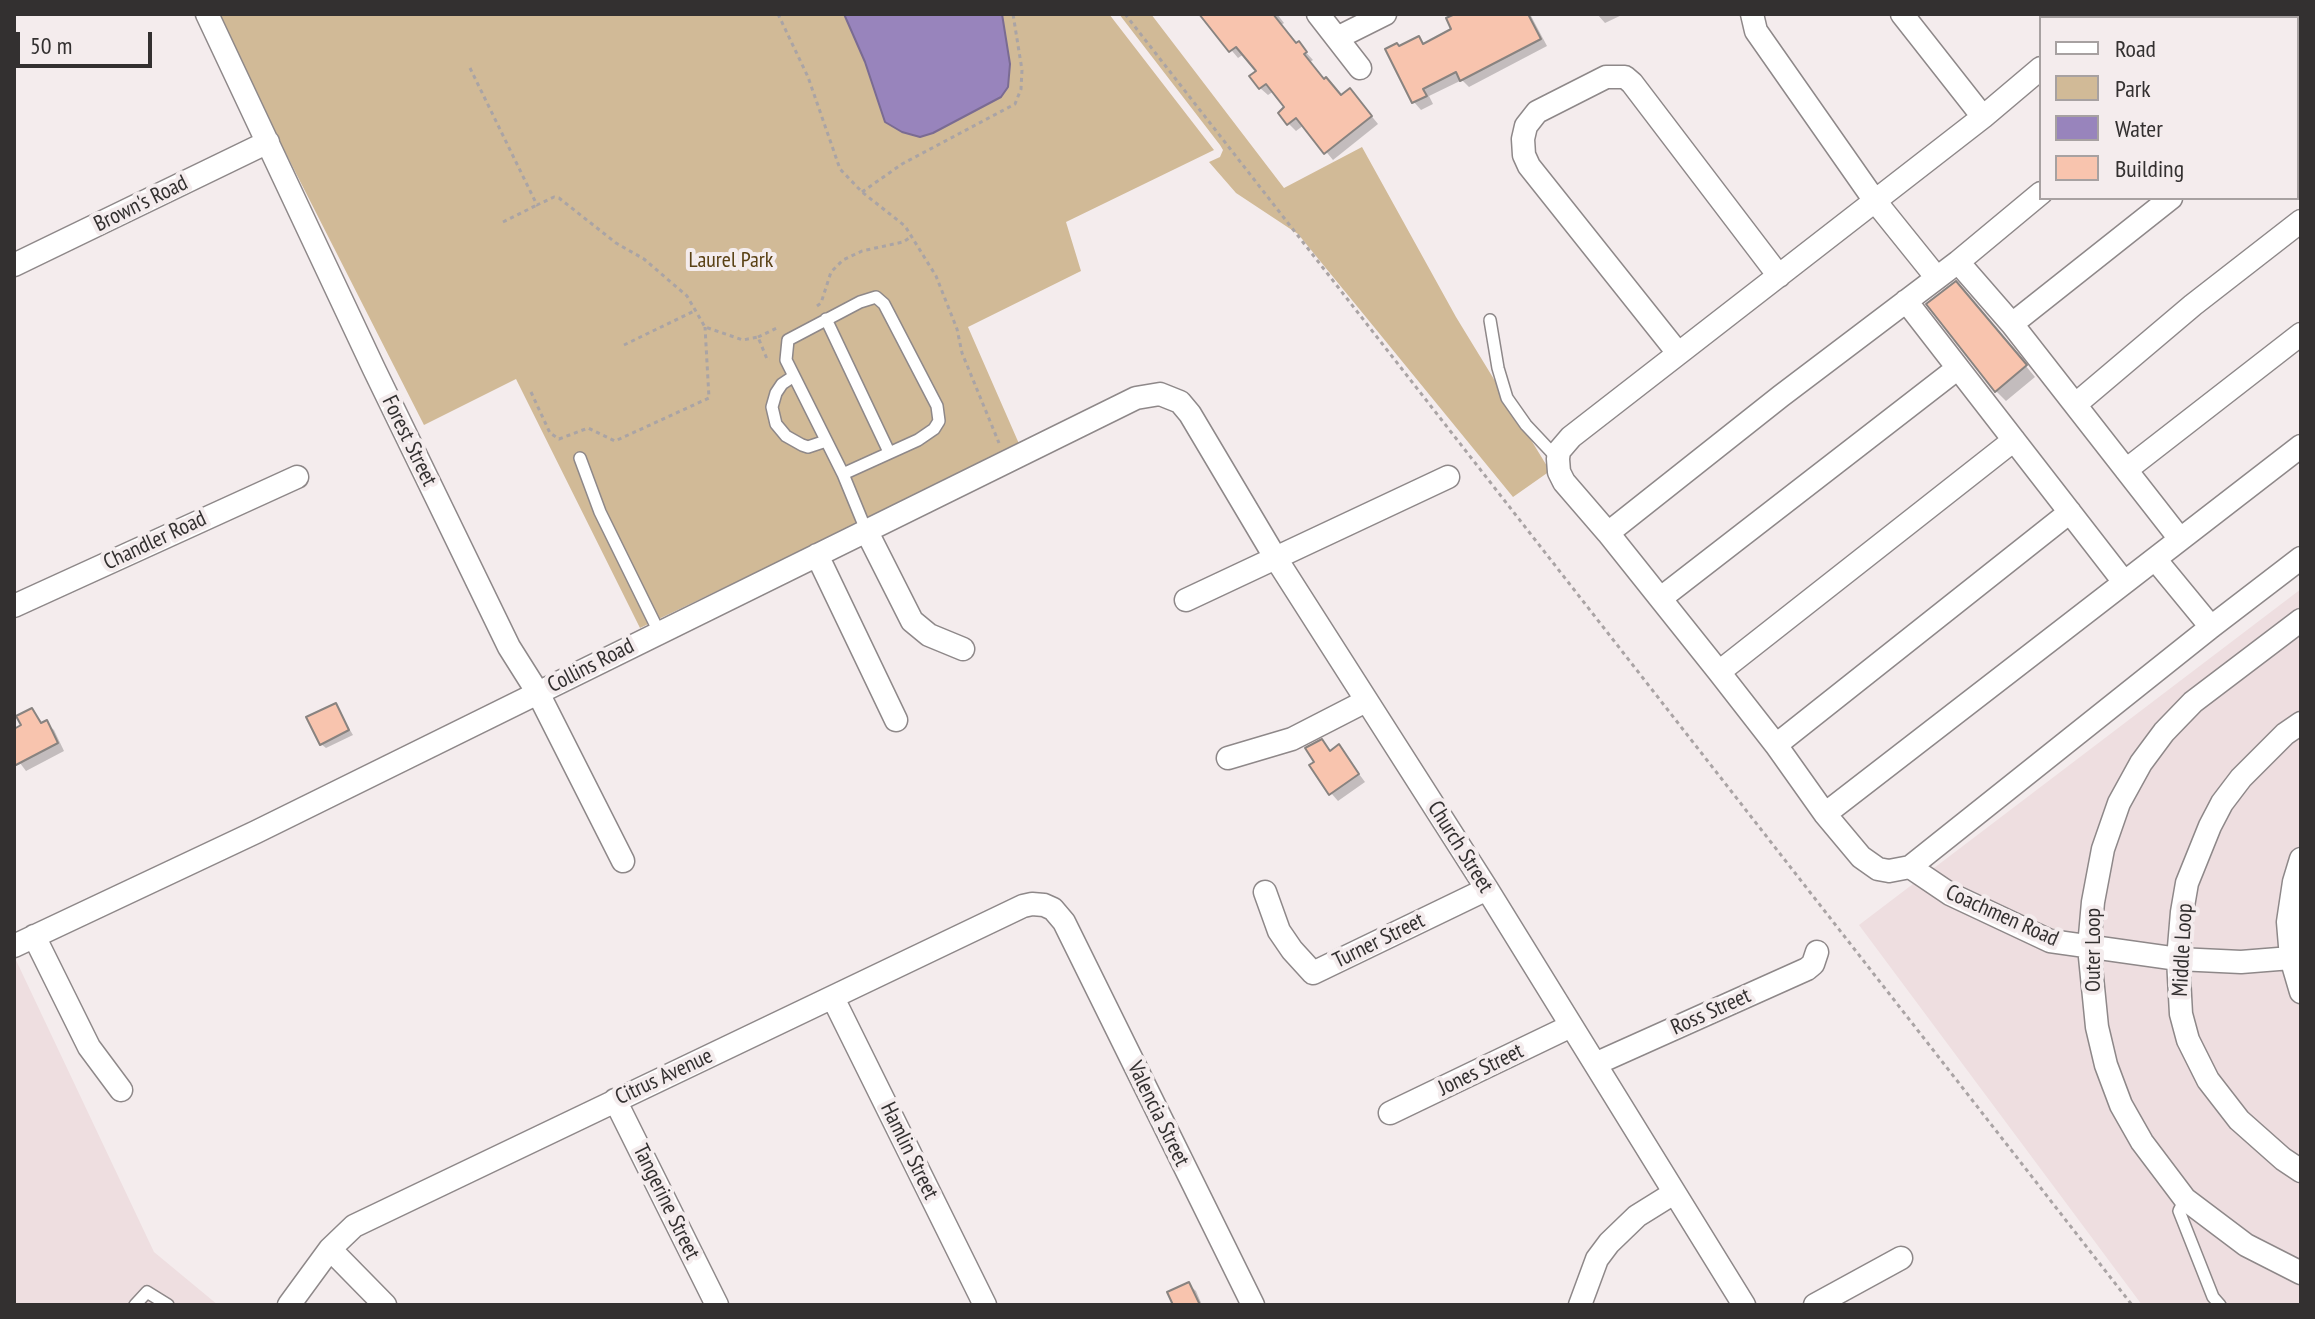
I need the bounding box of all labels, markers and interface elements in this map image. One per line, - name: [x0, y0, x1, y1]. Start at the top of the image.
- scale bar: [20, 16, 156, 66]
- legend: [2039, 16, 2299, 200]
- text: 50 m: [30, 30, 72, 61]
- text: Road: [2115, 33, 2156, 64]
- text: Park: [2115, 73, 2151, 104]
- text: Water: [2115, 113, 2163, 144]
- text: Building: [2115, 153, 2184, 184]
- street label: Brown's Road: [90, 170, 192, 238]
- park label: Laurel Park: [689, 248, 773, 274]
- street label: Forest Street: [376, 391, 442, 491]
- street label: Chandler Road: [99, 506, 211, 576]
- street label: Collins Road: [543, 633, 639, 699]
- street label: Church Street: [1422, 796, 1498, 898]
- street label: Coachmen Road: [1942, 879, 2062, 953]
- street label: Middle Loop: [2167, 903, 2199, 997]
- street label: Turner Street: [1329, 908, 1429, 974]
- street label: Outer Loop: [2081, 908, 2107, 992]
- street label: Ross Street: [1667, 983, 1755, 1041]
- street label: Jones Street: [1434, 1038, 1528, 1102]
- street label: Citrus Avenue: [611, 1043, 717, 1111]
- street label: Valencia Street: [1121, 1057, 1195, 1171]
- street label: Hamlin Street: [874, 1098, 944, 1204]
- street label: Tangerine Street: [627, 1140, 705, 1264]

